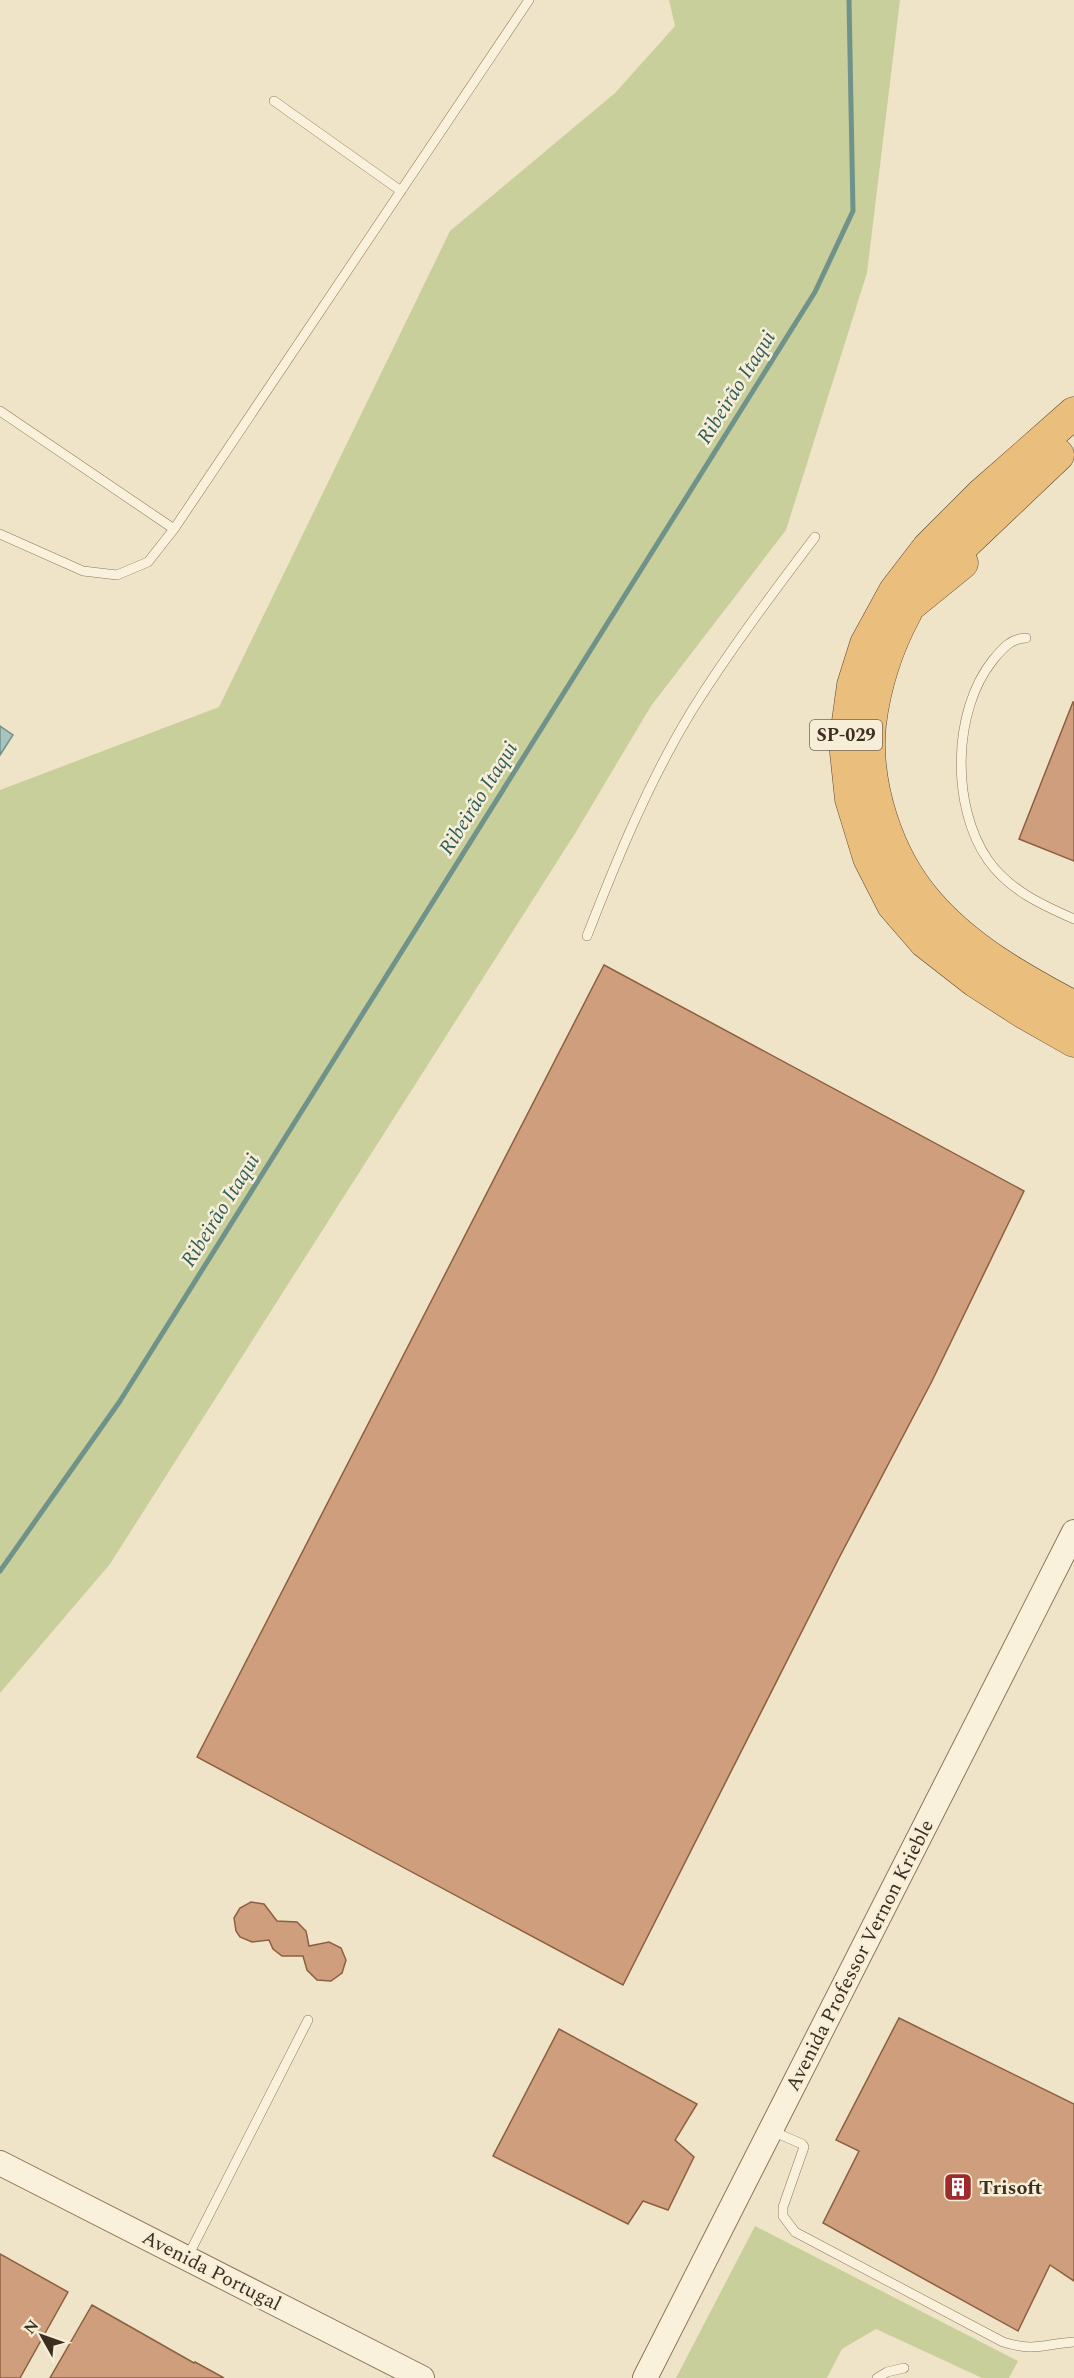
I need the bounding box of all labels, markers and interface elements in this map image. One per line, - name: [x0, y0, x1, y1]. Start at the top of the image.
- water label: Ribeirão Itaqui: [689, 325, 784, 451]
- road number: SP-029: [810, 720, 882, 750]
- water label: Ribeirão Itaqui: [431, 736, 526, 862]
- water label: Ribeirão Itaqui: [173, 1148, 268, 1274]
- street label: Avenida Professor Vernon Krieble: [778, 1814, 942, 2097]
- building icon: Trisoft: [942, 2171, 974, 2203]
- place label: Trisoft: [979, 2173, 1042, 2203]
- street label: Avenida Portugal: [137, 2223, 286, 2319]
- north arrow: [12, 2306, 72, 2366]
- text: N: [18, 2314, 45, 2340]

